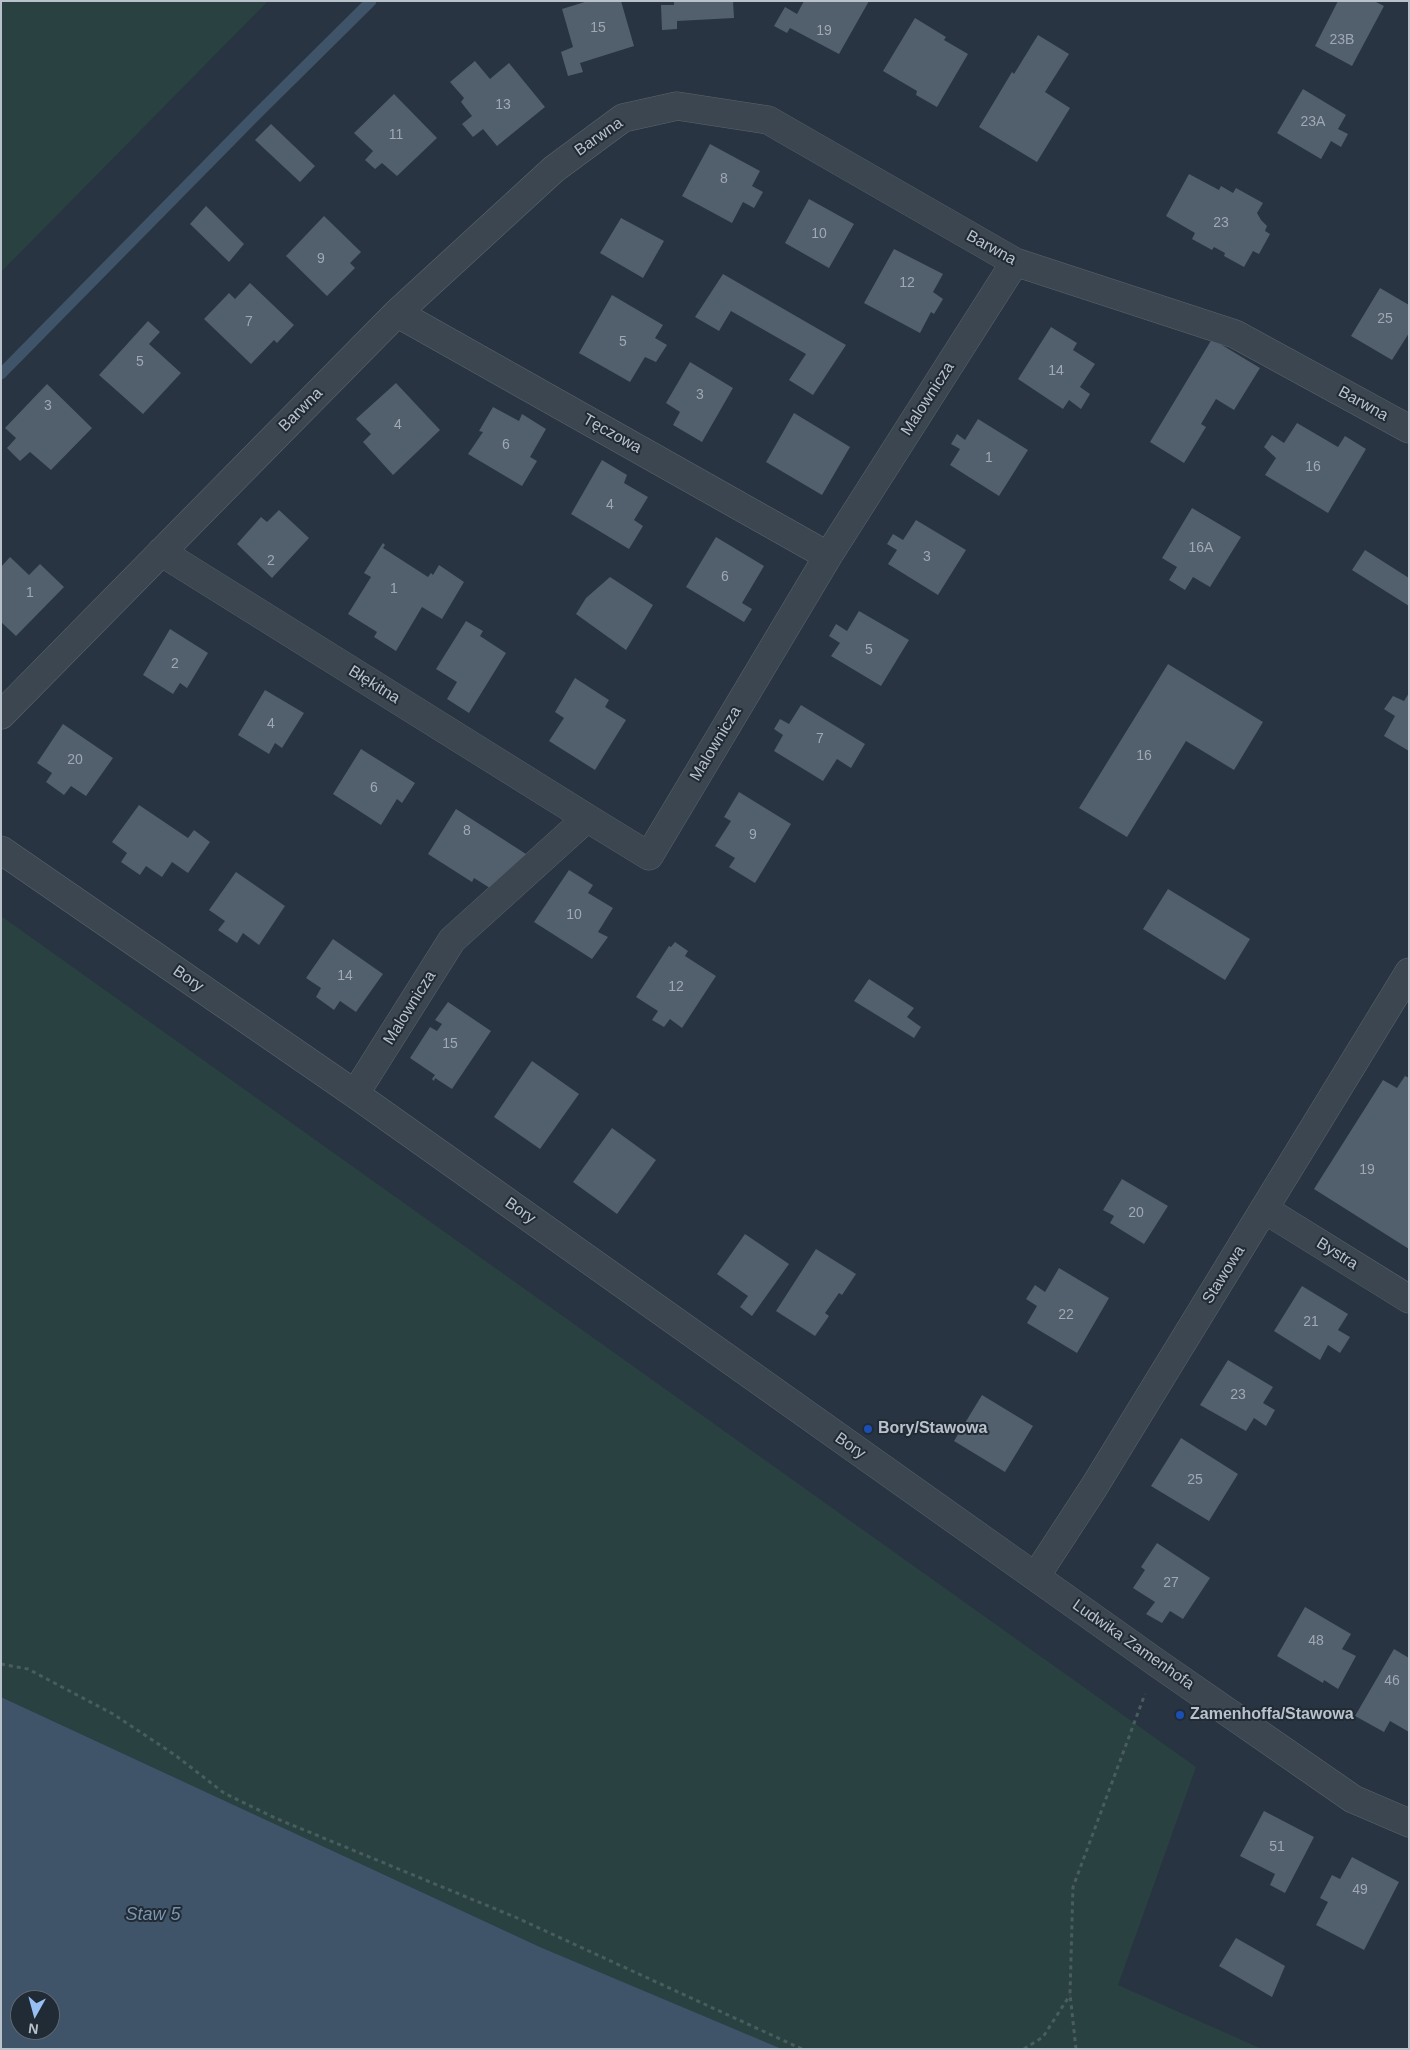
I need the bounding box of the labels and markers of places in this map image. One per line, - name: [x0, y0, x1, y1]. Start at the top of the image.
- place label: Bory/Stawowa: [878, 1419, 987, 1439]
- marker: Bory/Stawowa: [862, 1423, 874, 1435]
- place label: Zamenhoffa/Stawowa: [1190, 1705, 1354, 1725]
- marker: Zamenhoffa/Stawowa: [1174, 1709, 1186, 1721]

